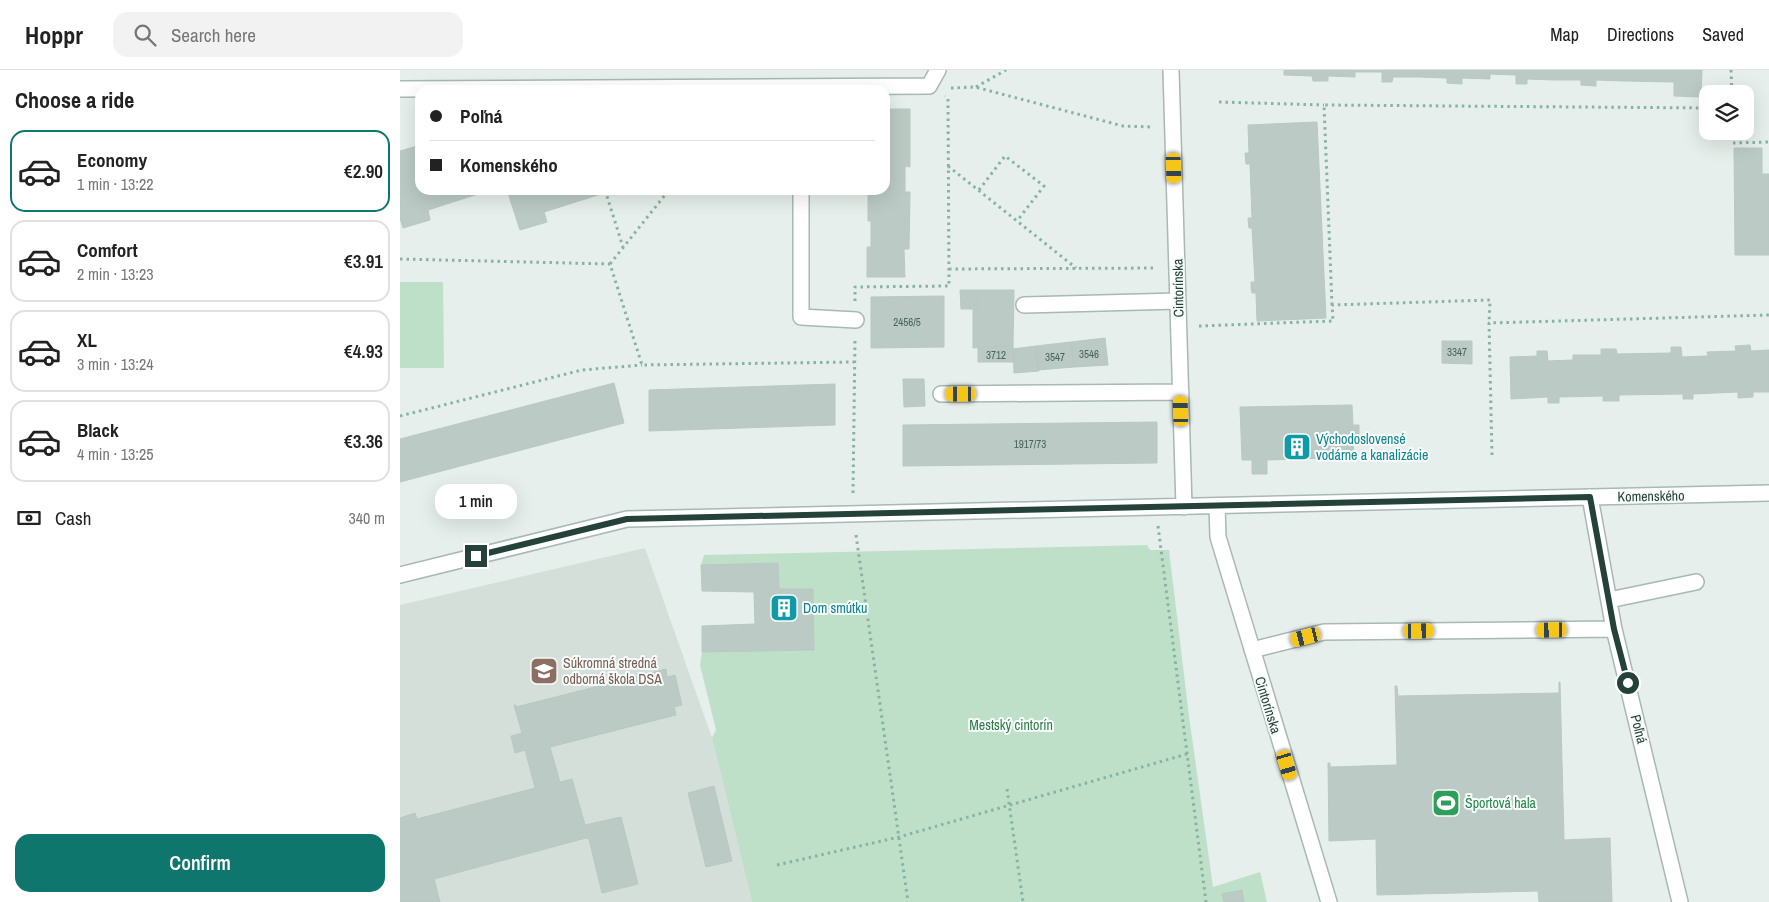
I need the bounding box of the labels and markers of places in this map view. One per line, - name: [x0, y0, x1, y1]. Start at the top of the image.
- place label: Východoslovensé vodárne a kanalizácie: [1316, 430, 1428, 464]
- building icon: Východoslovensé vodárne a kanalizácie: [1282, 432, 1312, 462]
- building icon: Dom smútku: [769, 593, 799, 623]
- place label: Dom smútku: [803, 599, 867, 617]
- place label: Súkromná stredná odborná škola DSA: [563, 654, 662, 688]
- school or university icon: Súkromná stredná odborná škola DSA: [529, 656, 559, 686]
- sports icon: Športová hala: [1431, 788, 1461, 818]
- place label: Športová hala: [1465, 794, 1536, 812]

